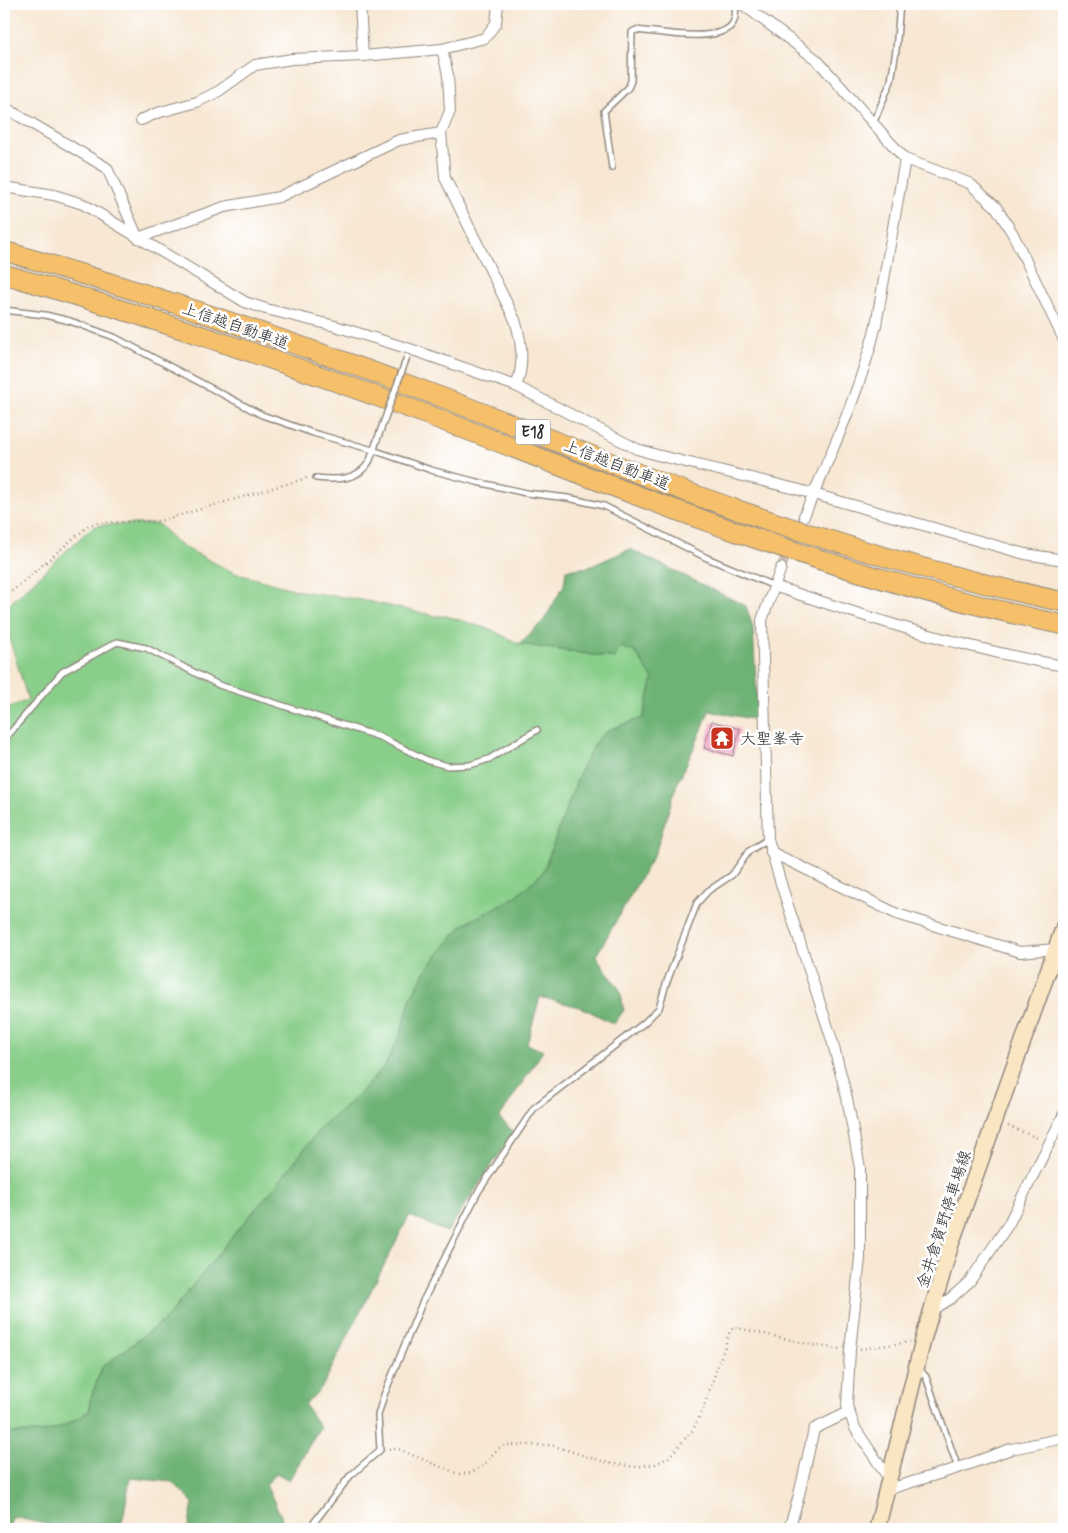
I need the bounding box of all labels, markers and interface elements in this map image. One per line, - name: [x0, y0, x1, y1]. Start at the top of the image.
- street label: 上信越自動車道: [179, 298, 292, 355]
- road number: E18: [516, 420, 550, 444]
- street label: 上信越自動車道: [560, 436, 673, 495]
- temple icon: 大聖峯寺: [709, 725, 735, 751]
- place label: 大聖峯寺: [740, 729, 804, 750]
- street label: 金井倉賀野停車場線: [912, 1148, 977, 1291]

